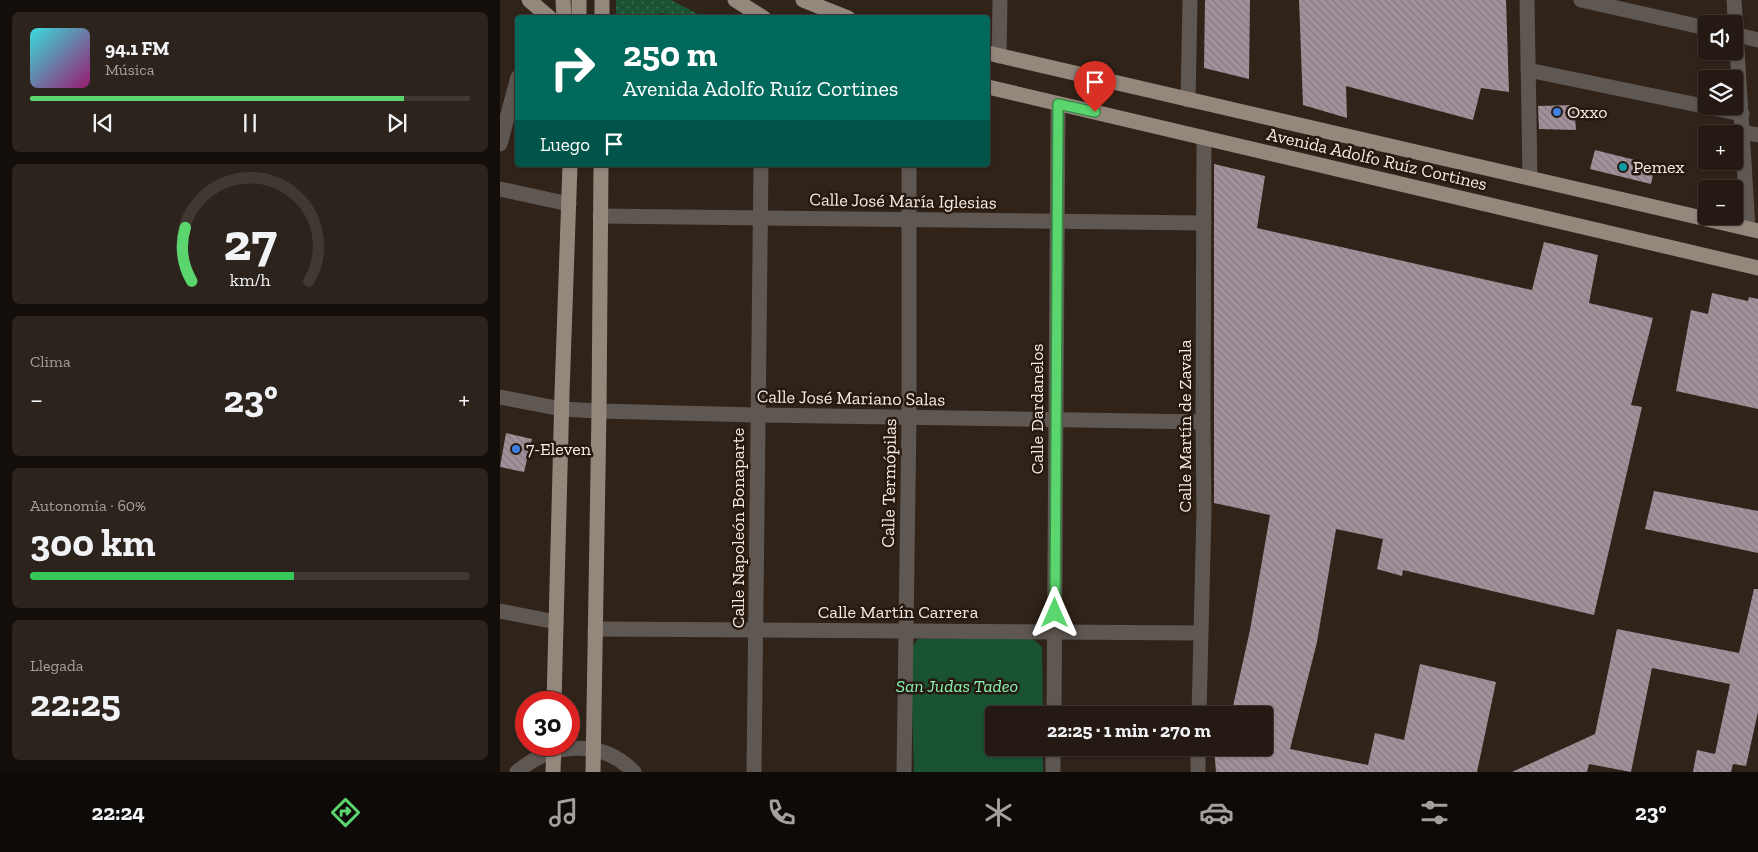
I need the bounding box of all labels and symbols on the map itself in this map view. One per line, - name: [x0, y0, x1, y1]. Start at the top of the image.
- pin: [1074, 61, 1116, 112]
- place label: Oxxo: [1567, 101, 1607, 123]
- marker: Oxxo: [1551, 106, 1563, 118]
- street label: Avenida Adolfo Ruíz Cortines: [1265, 123, 1489, 195]
- place label: Pemex: [1633, 156, 1684, 178]
- marker: Pemex: [1617, 161, 1629, 173]
- street label: Calle José María Iglesias: [809, 188, 997, 214]
- street label: Calle Martín de Zavala: [1174, 339, 1196, 512]
- street label: Calle Dardanelos: [1026, 344, 1048, 474]
- street label: Calle José Mariano Salas: [757, 385, 946, 411]
- street label: Calle Termópilas: [877, 418, 901, 548]
- street label: Calle Napoleón Bonaparte: [727, 428, 749, 628]
- place label: 7-Eleven: [526, 438, 592, 460]
- marker: 7-Eleven: [510, 443, 522, 455]
- position arrow: [1028, 586, 1080, 638]
- street label: Calle Martín Carrera: [818, 601, 979, 623]
- park label: San Judas Tadeo: [896, 675, 1018, 697]
- speed limit sign: 30: [515, 691, 580, 756]

